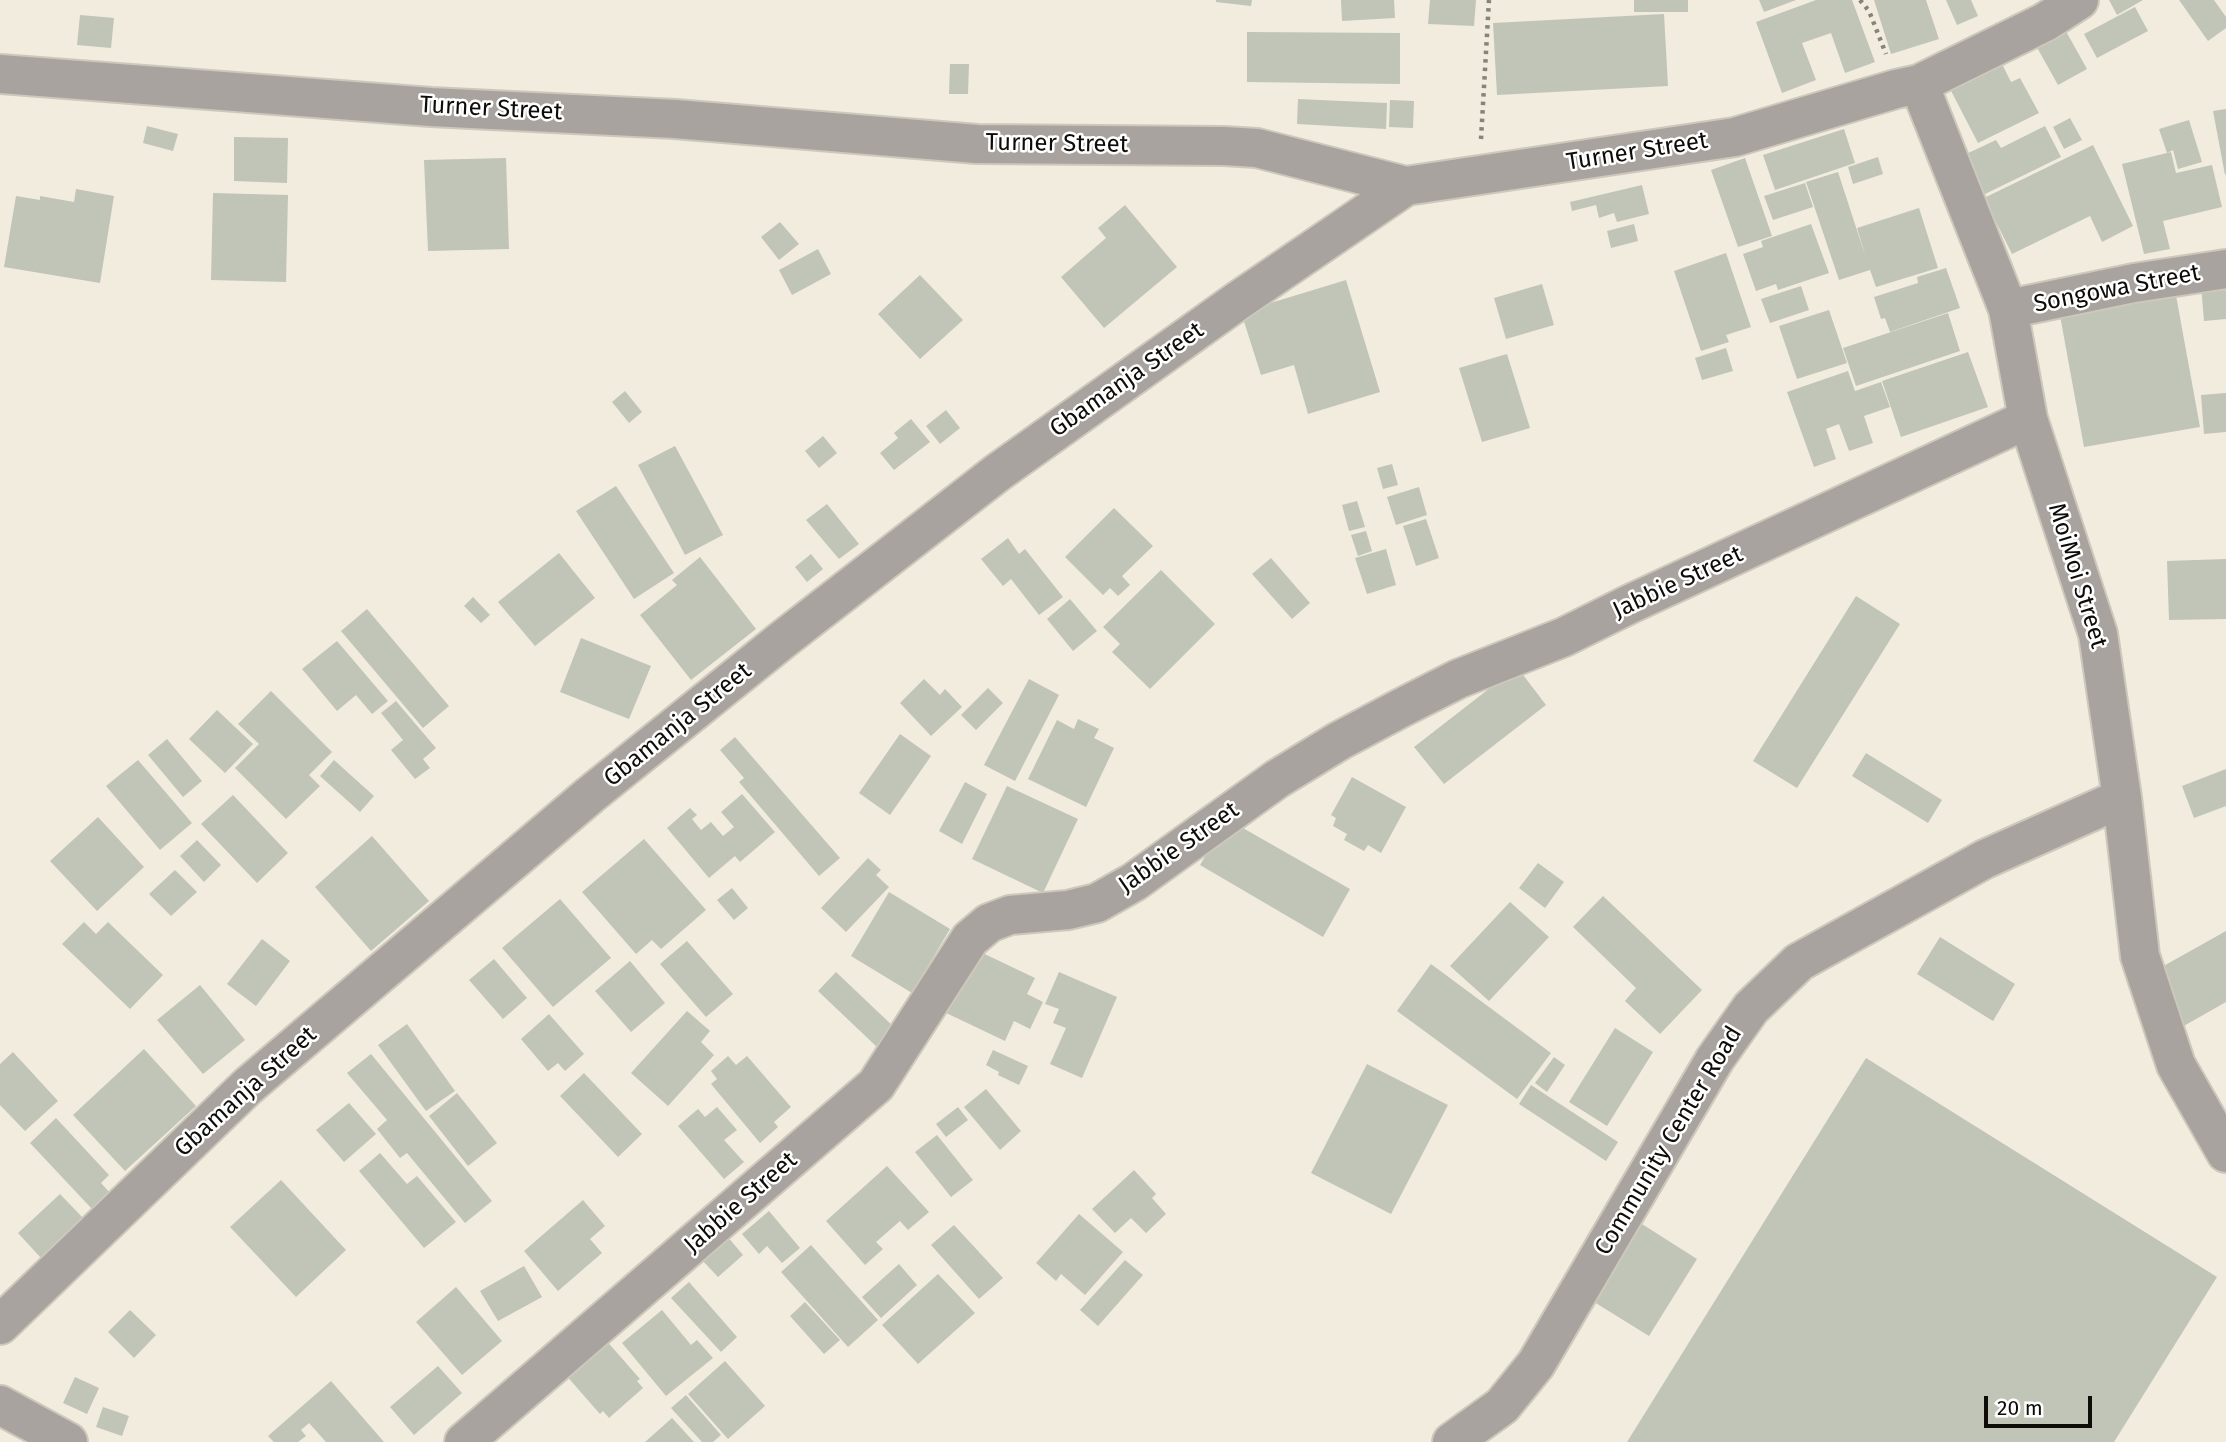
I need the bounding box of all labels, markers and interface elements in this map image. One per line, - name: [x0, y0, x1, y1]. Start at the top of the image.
- street label: Turner Street: [419, 91, 563, 127]
- street label: Turner Street: [1564, 127, 1710, 177]
- street label: Turner Street: [985, 128, 1129, 160]
- street label: Songowa Street: [2031, 259, 2203, 319]
- street label: Gbamanja Street: [1045, 316, 1209, 444]
- street label: MoiMoi Street: [2041, 500, 2113, 652]
- street label: Jabbie Street: [1608, 540, 1748, 626]
- street label: Gbamanja Street: [599, 657, 757, 793]
- street label: Jabbie Street: [1113, 796, 1245, 900]
- street label: Gbamanja Street: [169, 1021, 323, 1163]
- street label: Community Center Road: [1589, 1021, 1749, 1261]
- street label: Jabbie Street: [679, 1146, 803, 1260]
- scale bar: [1988, 1382, 2096, 1426]
- text: 20 m: [1997, 1395, 2043, 1421]

